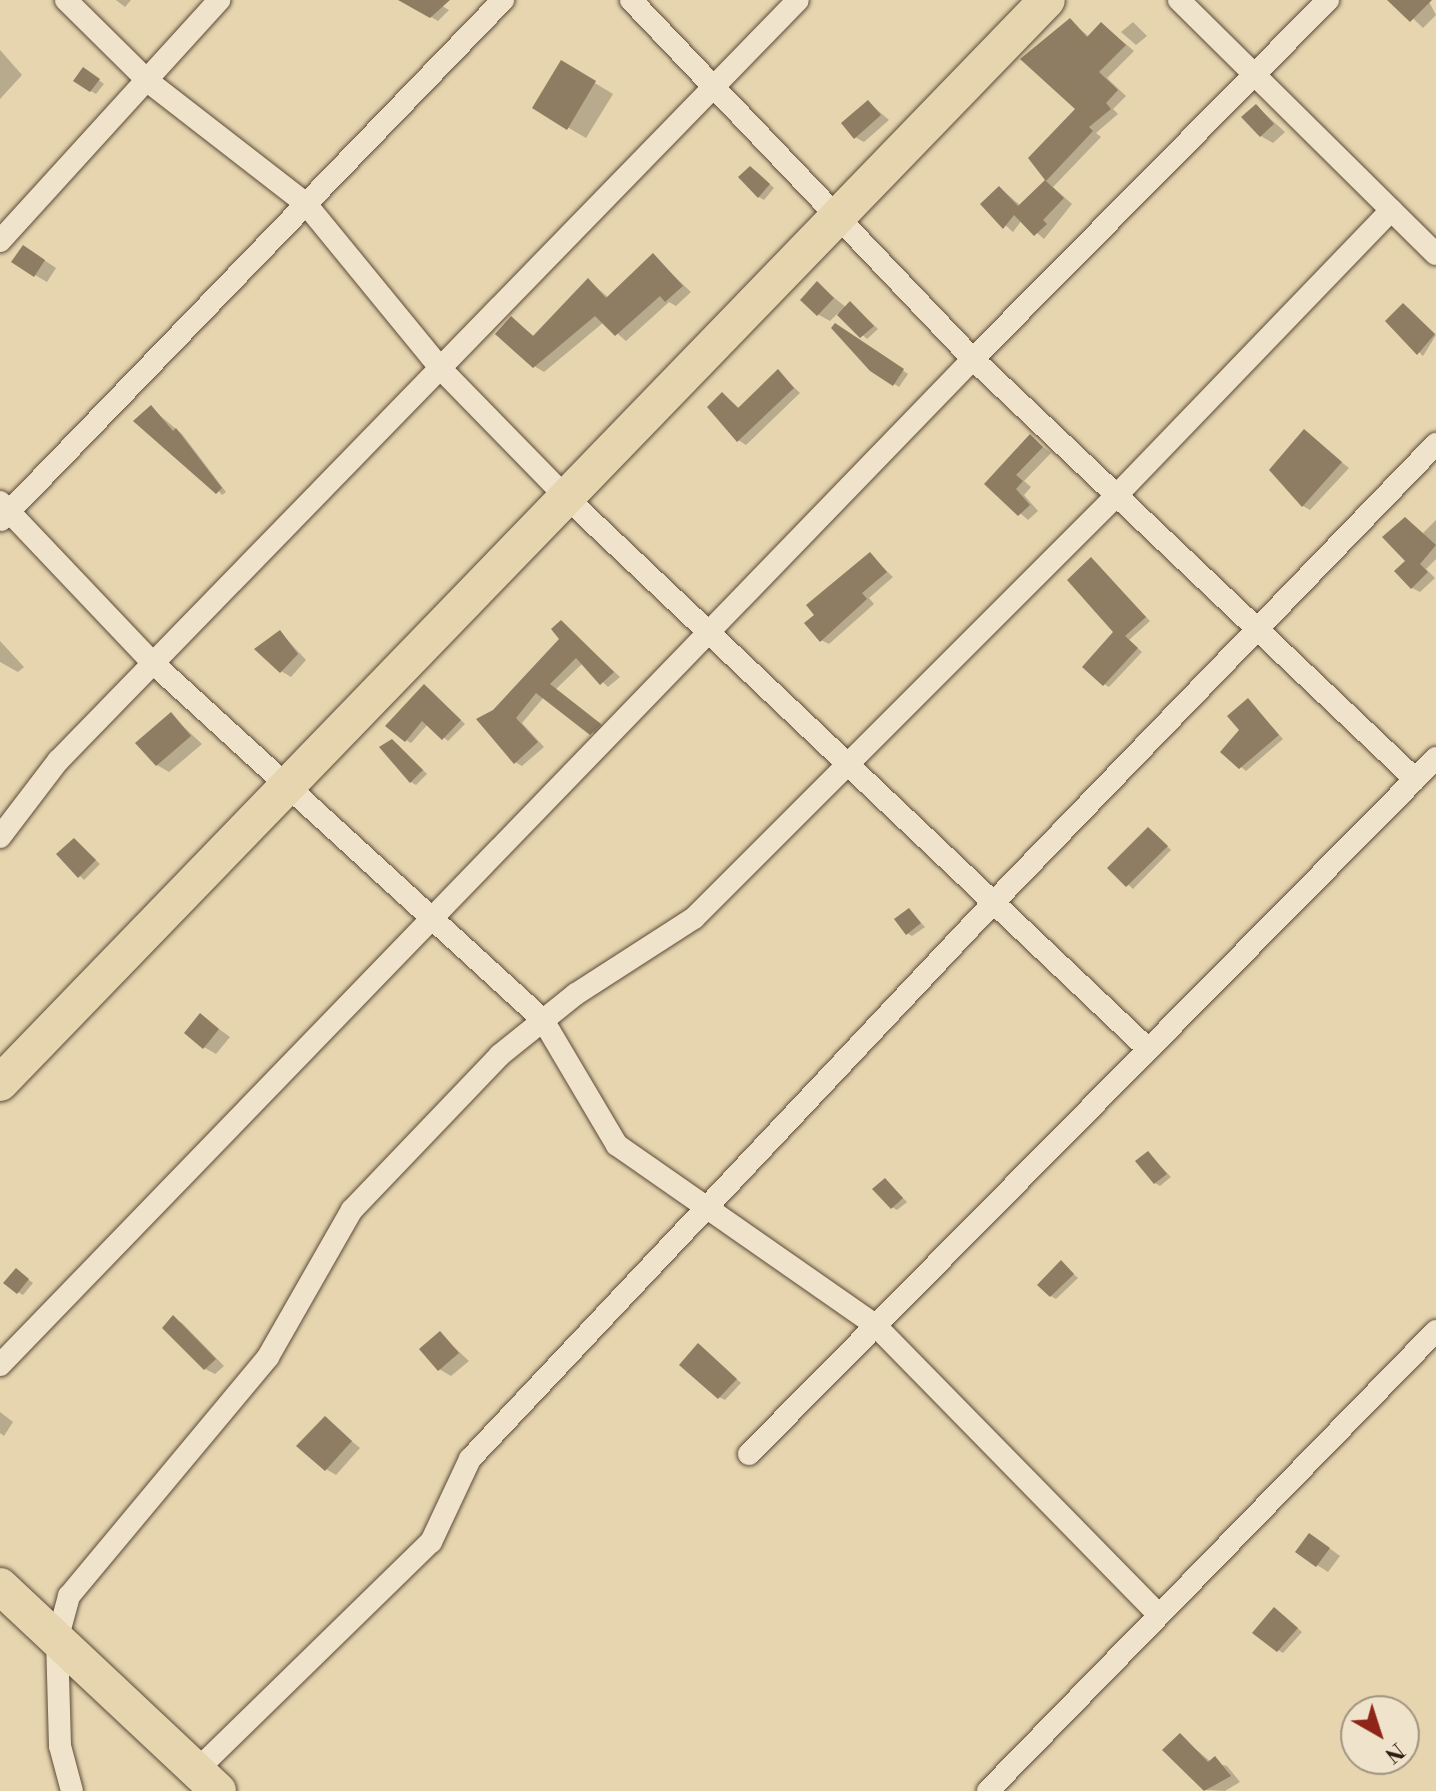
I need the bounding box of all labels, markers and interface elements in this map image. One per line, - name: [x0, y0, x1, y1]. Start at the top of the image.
- north arrow: [1340, 1695, 1420, 1775]
- text: N: [1379, 1737, 1409, 1768]

